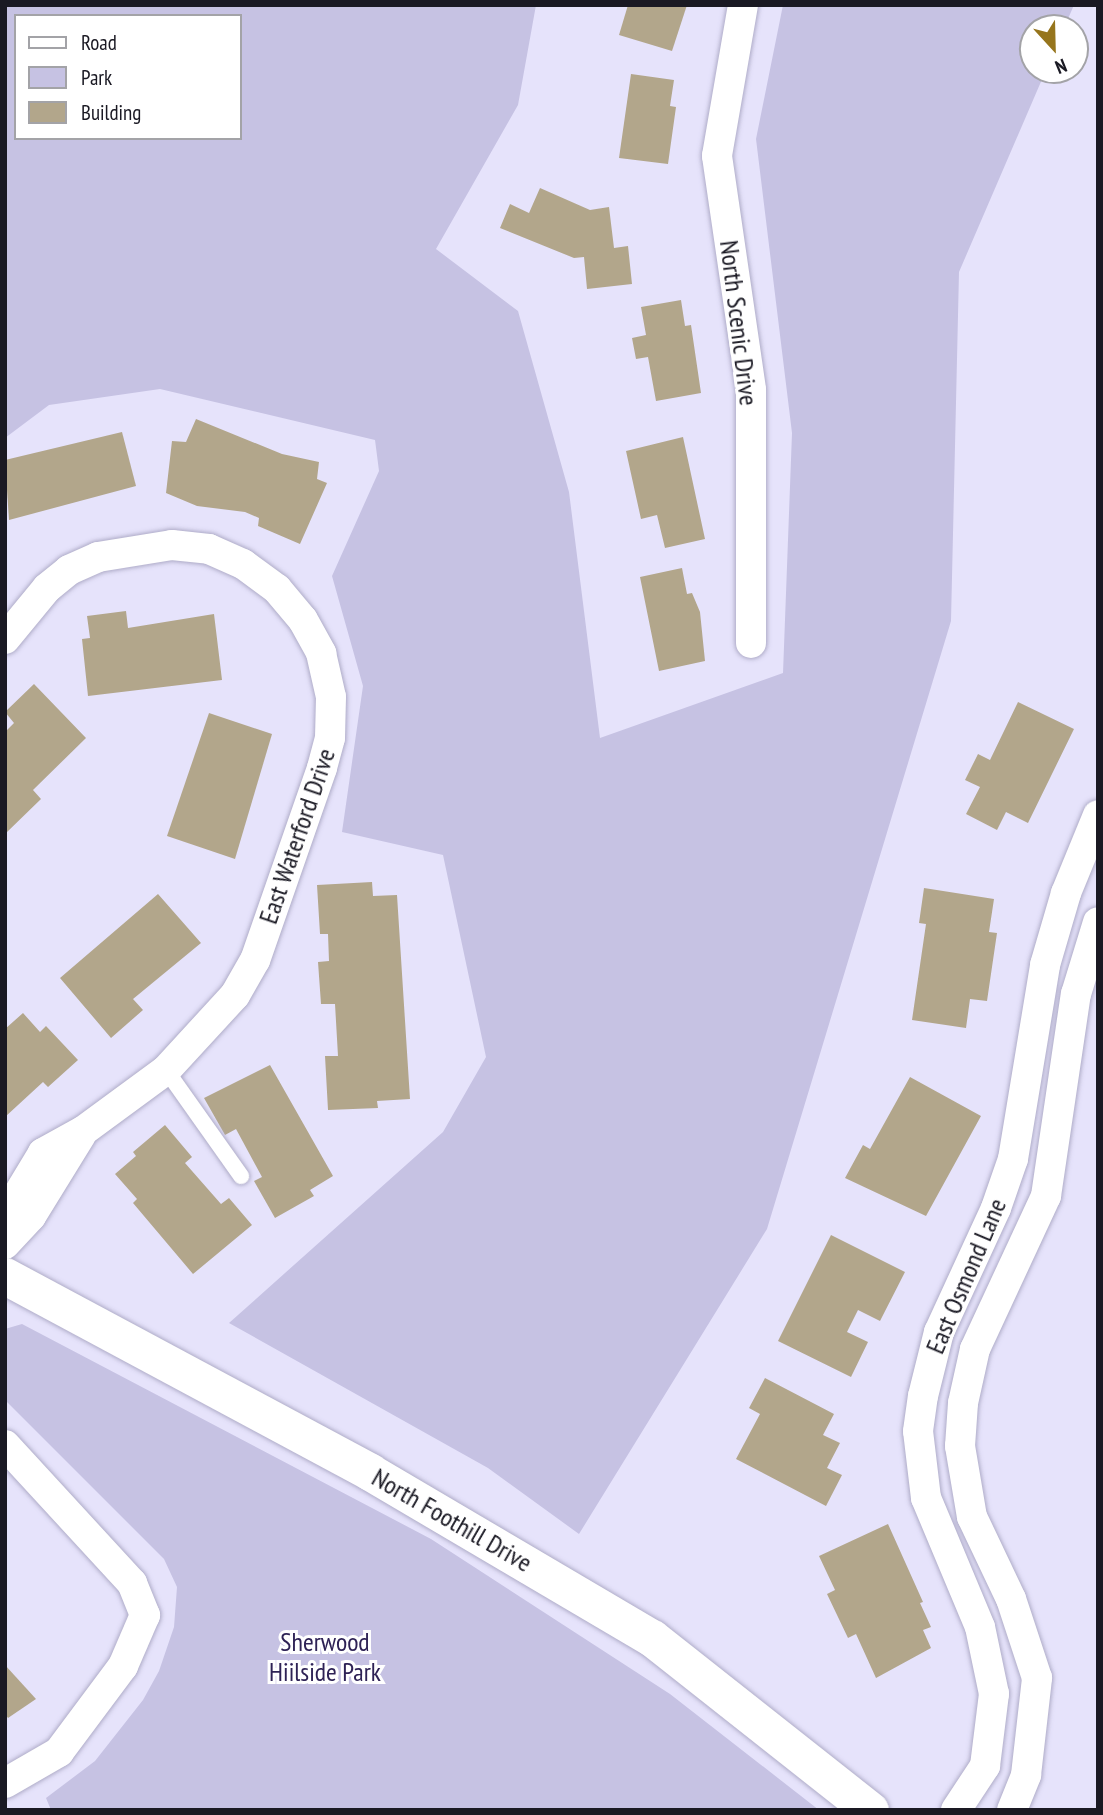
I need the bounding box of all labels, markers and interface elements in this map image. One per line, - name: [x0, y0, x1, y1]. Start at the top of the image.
- legend: [14, 14, 242, 140]
- north arrow: [1019, 14, 1089, 84]
- text: Road: [81, 29, 117, 56]
- text: N: [1052, 54, 1070, 80]
- text: Park: [81, 64, 112, 91]
- text: Building: [81, 99, 141, 126]
- street label: North Scenic Drive: [713, 238, 765, 408]
- street label: East Waterford Drive: [252, 744, 342, 928]
- street label: East Osmond Lane: [919, 1194, 1013, 1358]
- street label: North Foothill Drive: [367, 1462, 537, 1578]
- park label: Sherwood Hiilside Park: [269, 1626, 381, 1688]

